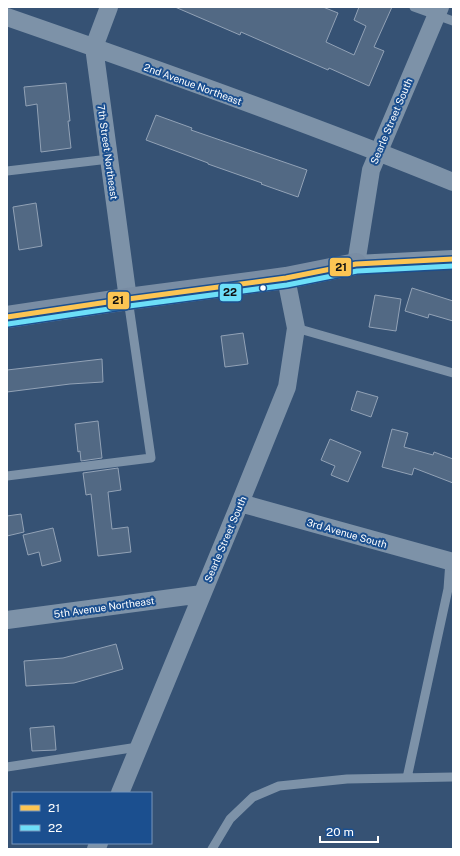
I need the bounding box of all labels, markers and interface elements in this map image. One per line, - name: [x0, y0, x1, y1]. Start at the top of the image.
- street label: 2nd Avenue Northeast: [142, 61, 244, 107]
- street label: Searle Street South: [368, 76, 415, 166]
- street label: 7th Street Northeast: [95, 104, 121, 201]
- line badge: 21: [329, 257, 352, 277]
- text: 21: [335, 261, 347, 273]
- line badge: 22: [219, 283, 242, 302]
- unlabelled marker: [258, 283, 268, 293]
- text: 22: [223, 286, 237, 298]
- line badge: 21: [107, 291, 130, 310]
- text: 21: [112, 294, 124, 306]
- street label: Searle Street South: [202, 494, 249, 584]
- street label: 3rd Avenue South: [305, 516, 389, 550]
- street label: 5th Avenue Northeast: [53, 594, 155, 620]
- legend: [12, 792, 152, 844]
- text: 21: [48, 801, 60, 815]
- scale bar: [320, 818, 378, 844]
- text: 22: [48, 821, 62, 835]
- text: 20 m: [326, 825, 354, 839]

